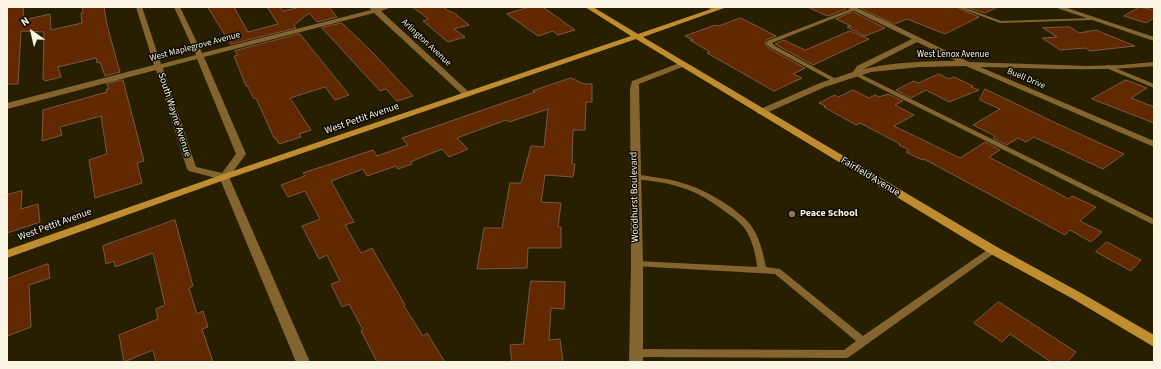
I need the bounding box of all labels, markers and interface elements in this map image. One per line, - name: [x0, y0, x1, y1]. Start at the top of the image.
- north arrow: [12, 12, 52, 52]
- text: N: [18, 13, 32, 30]
- street label: Arlington Avenue: [399, 17, 453, 69]
- street label: West Maplegrove Avenue: [149, 30, 241, 64]
- street label: West Lenox Avenue: [917, 50, 989, 60]
- street label: Buell Drive: [1005, 66, 1047, 92]
- street label: South Wayne Avenue: [155, 71, 193, 159]
- street label: West Pettit Avenue: [323, 101, 401, 137]
- street label: Woodhurst Boulevard: [628, 152, 642, 242]
- street label: Fairfield Avenue: [838, 155, 902, 199]
- street label: West Pettit Avenue: [16, 206, 94, 244]
- place label: Peace School: [800, 208, 858, 220]
- marker: Peace School: [787, 209, 797, 219]

